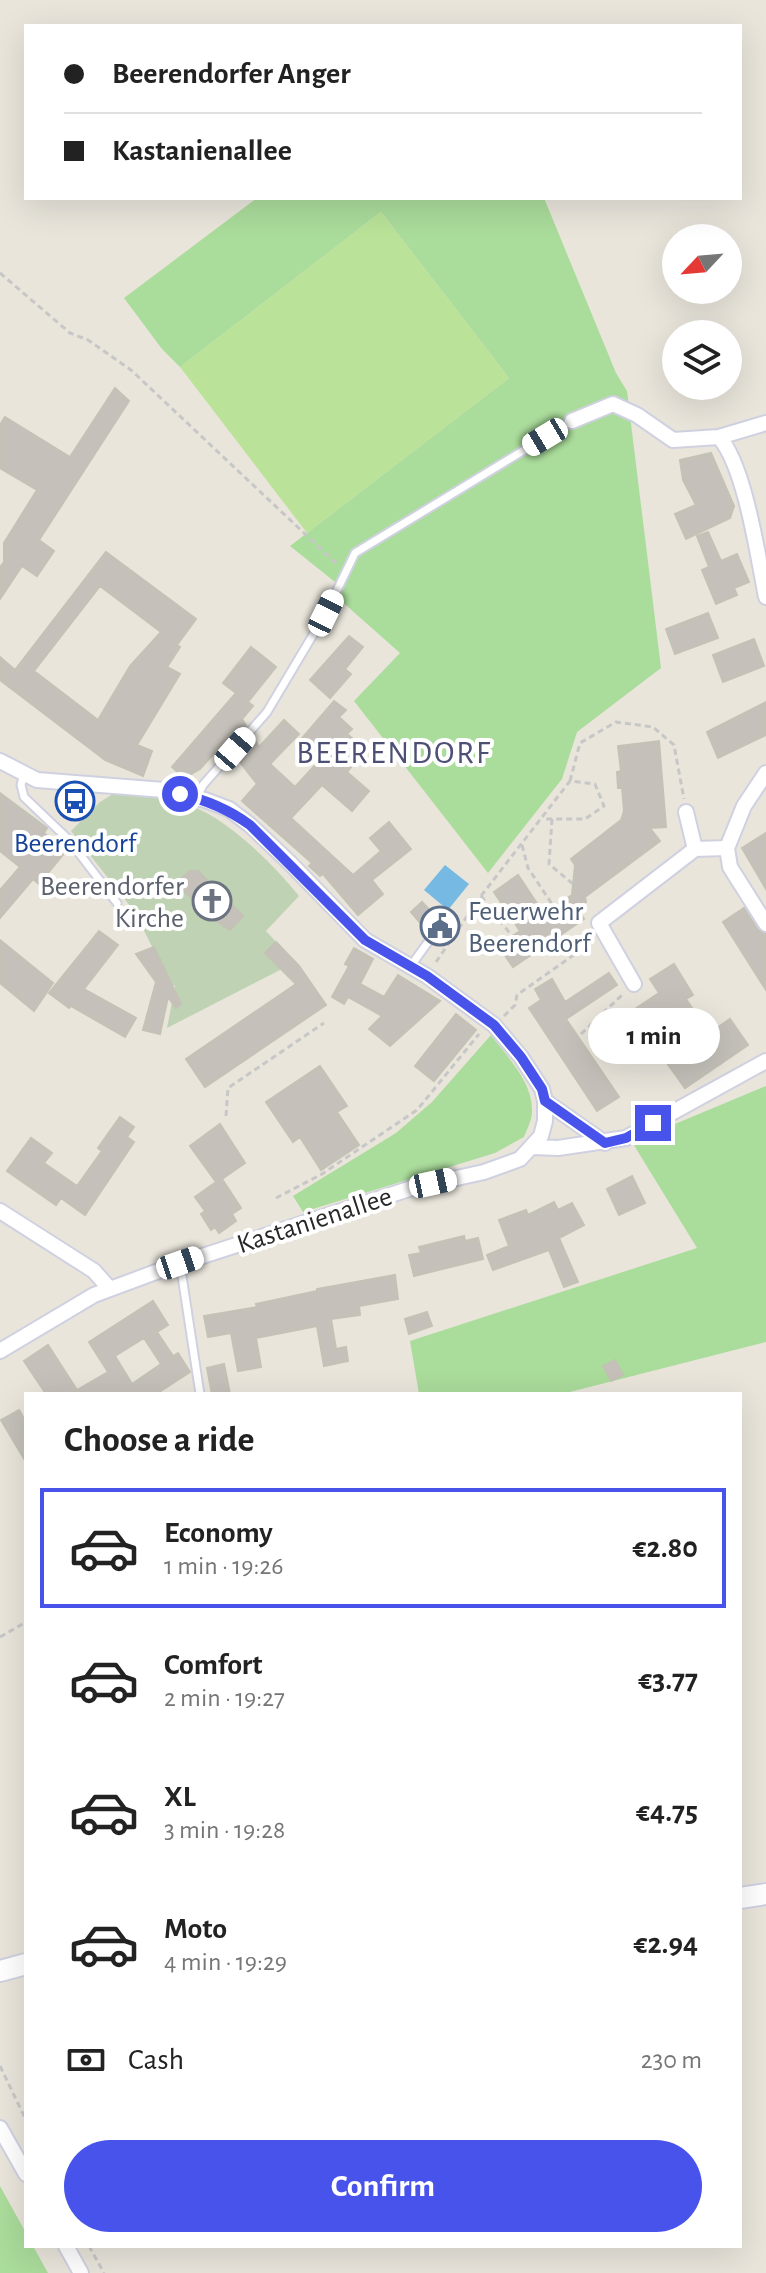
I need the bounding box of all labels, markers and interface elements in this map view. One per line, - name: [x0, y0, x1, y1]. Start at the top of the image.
- text: Beerendorfer Anger: [112, 59, 351, 89]
- text: Kastanienallee: [112, 136, 292, 166]
- north arrow: [662, 224, 742, 304]
- map controls: [662, 224, 742, 400]
- button: layers: [662, 320, 742, 400]
- car: [518, 414, 572, 460]
- car: [305, 586, 347, 640]
- car: [210, 723, 260, 775]
- district label: BEERENDORF: [296, 737, 492, 769]
- route start: [162, 776, 198, 812]
- bus stop icon: Beerendorf: [54, 780, 96, 822]
- place label: Beerendorf: [14, 830, 138, 858]
- place label: Beerendorfer Kirche: [40, 873, 184, 933]
- church icon: Beerendorfer Kirche: [191, 880, 233, 922]
- place label: Feuerwehr Beerendorf: [468, 898, 592, 958]
- public building icon: Feuerwehr Beerendorf: [419, 905, 461, 947]
- callout: 1 min: [587, 1007, 719, 1063]
- text: 1 min: [627, 1023, 681, 1049]
- route end: [635, 1105, 671, 1141]
- car: [407, 1166, 459, 1200]
- street label: Kastanienallee: [234, 1183, 396, 1259]
- car: [153, 1244, 207, 1282]
- text: Choose a ride: [64, 1422, 254, 1458]
- icon: car: [68, 1512, 140, 1584]
- text: Economy: [164, 1518, 273, 1548]
- text: €2.80: [633, 1533, 698, 1563]
- text: 1 min · 19:26: [164, 1553, 283, 1579]
- icon: car: [68, 1644, 140, 1716]
- text: Comfort: [164, 1650, 263, 1680]
- text: €3.77: [638, 1665, 698, 1695]
- text: 2 min · 19:27: [164, 1685, 285, 1711]
- icon: car: [68, 1776, 140, 1848]
- text: XL: [164, 1782, 196, 1812]
- text: €4.75: [636, 1797, 698, 1827]
- text: 3 min · 19:28: [164, 1817, 285, 1843]
- icon: car: [68, 1908, 140, 1980]
- text: Moto: [164, 1914, 227, 1944]
- text: €2.94: [633, 1929, 698, 1959]
- text: 4 min · 19:29: [164, 1949, 287, 1975]
- icon: cash: [64, 2038, 108, 2082]
- text: Cash: [128, 2045, 184, 2075]
- text: 230 m: [641, 2047, 702, 2073]
- button: Confirm: [64, 2140, 702, 2232]

